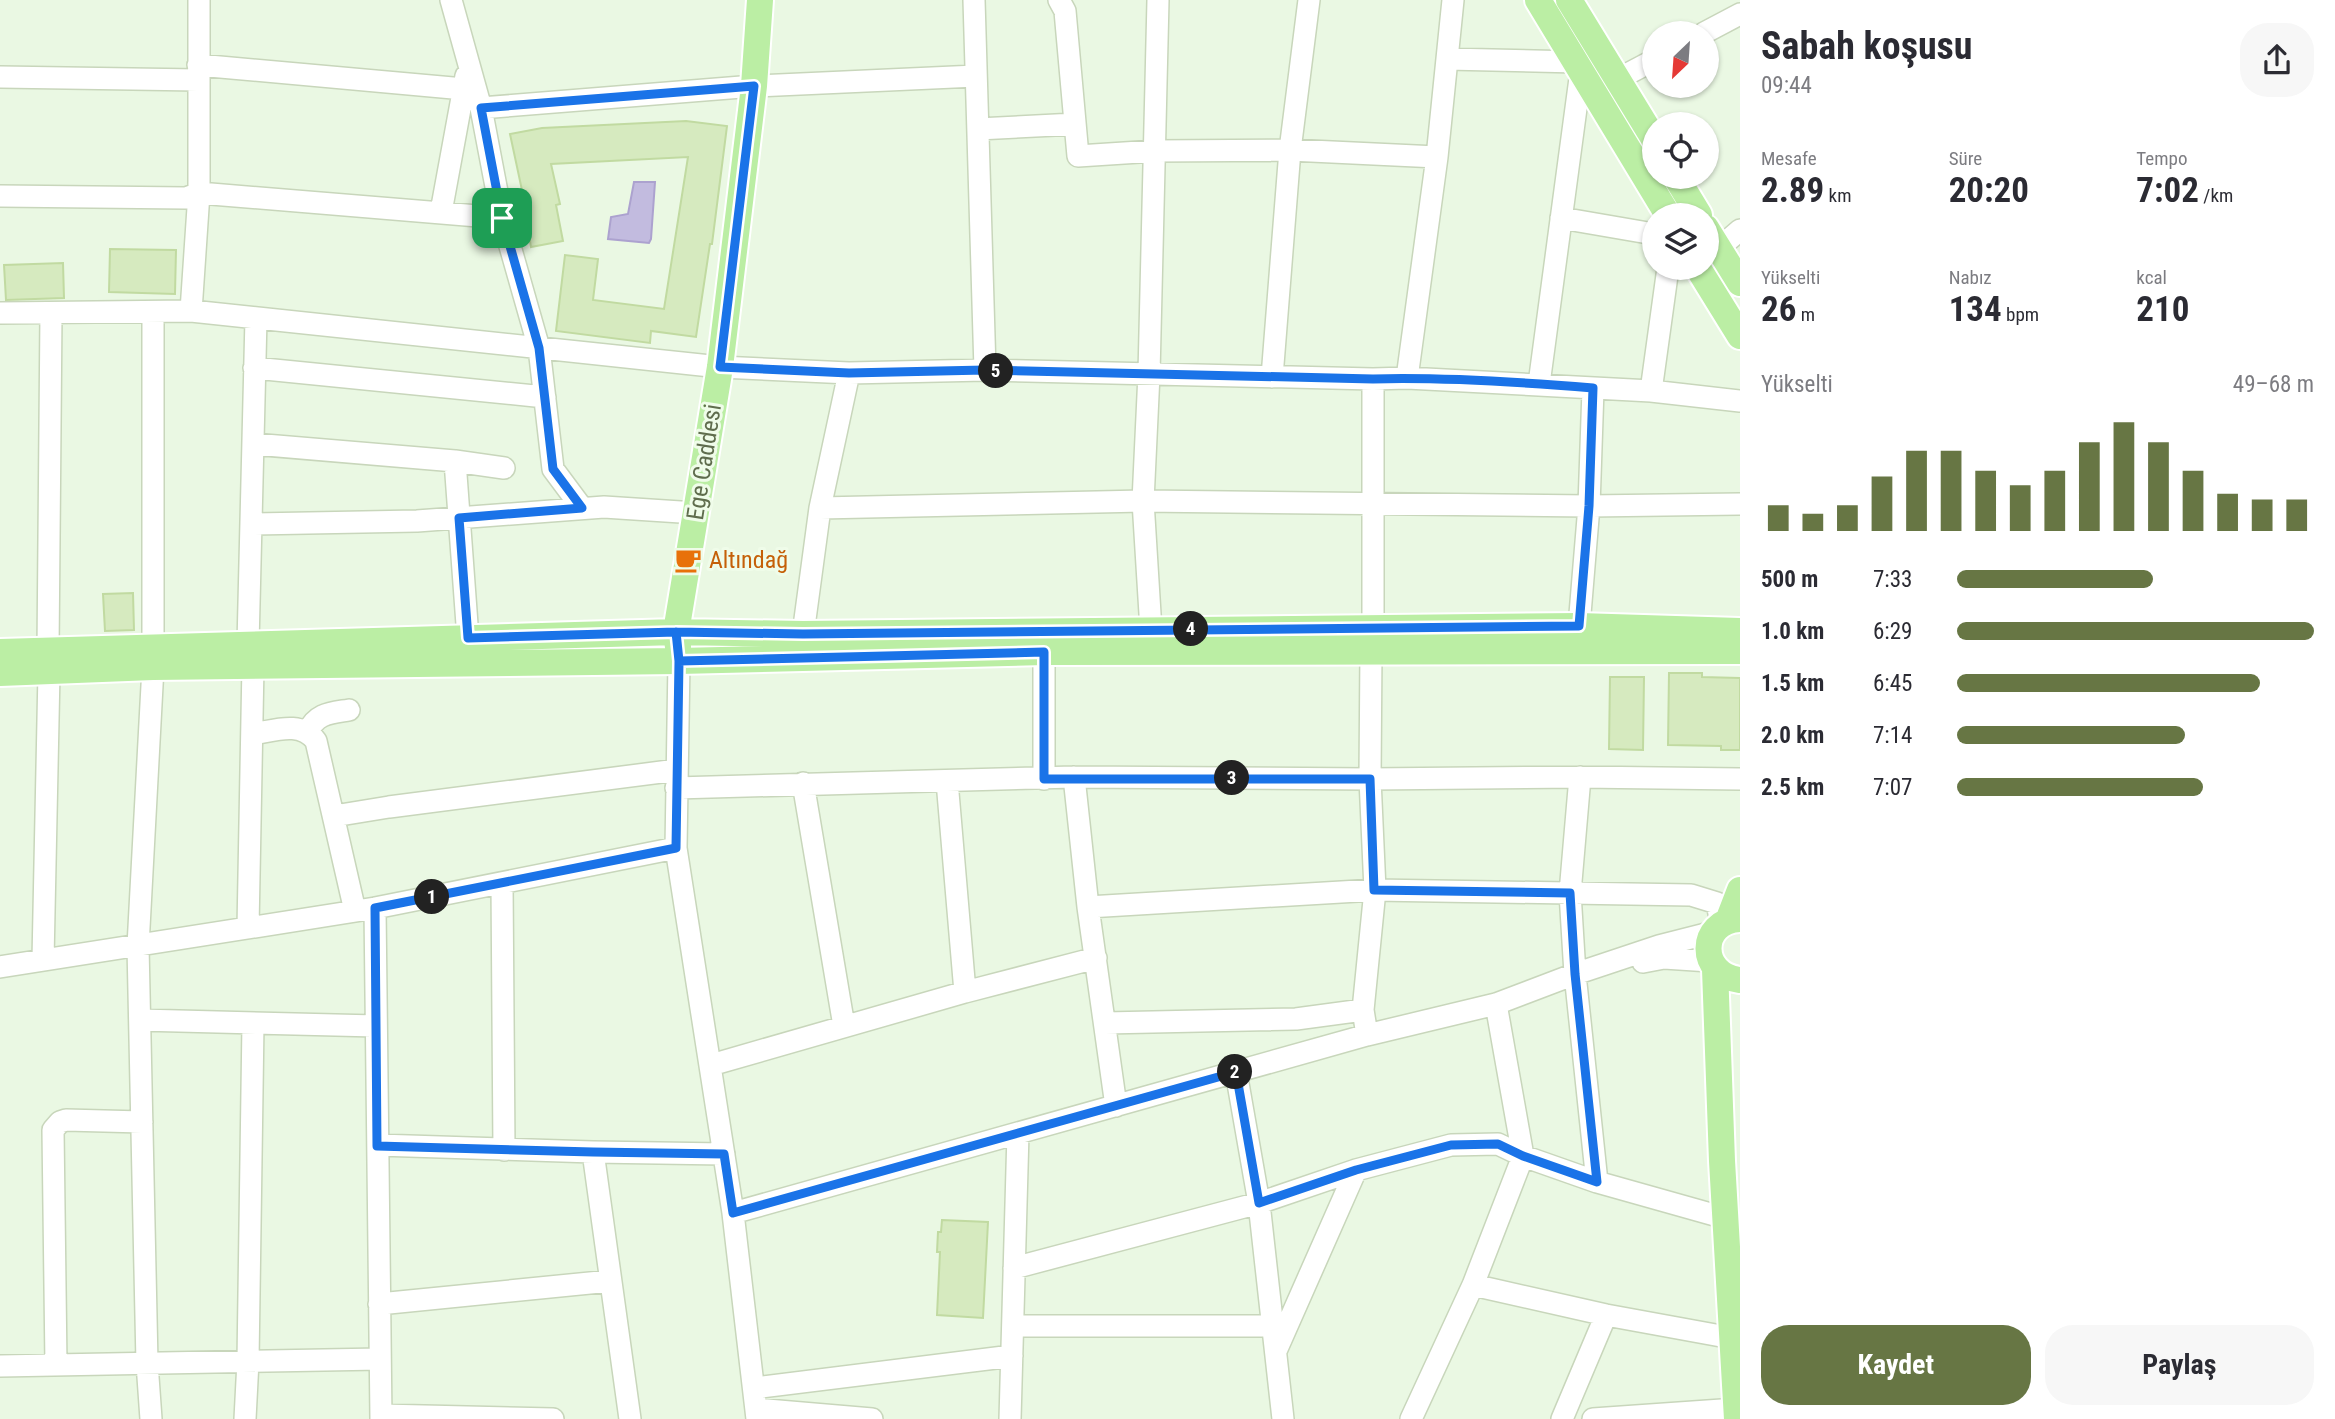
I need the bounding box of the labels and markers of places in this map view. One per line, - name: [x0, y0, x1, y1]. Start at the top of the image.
- pin: [472, 188, 532, 248]
- pin: 5: [978, 354, 1014, 388]
- cafe icon: Altındağ: [673, 545, 703, 575]
- place label: Altındağ: [709, 546, 788, 574]
- pin: 4: [1174, 612, 1208, 646]
- pin: 3: [1214, 760, 1250, 796]
- pin: 1: [414, 880, 450, 914]
- pin: 2: [1218, 1054, 1252, 1090]

